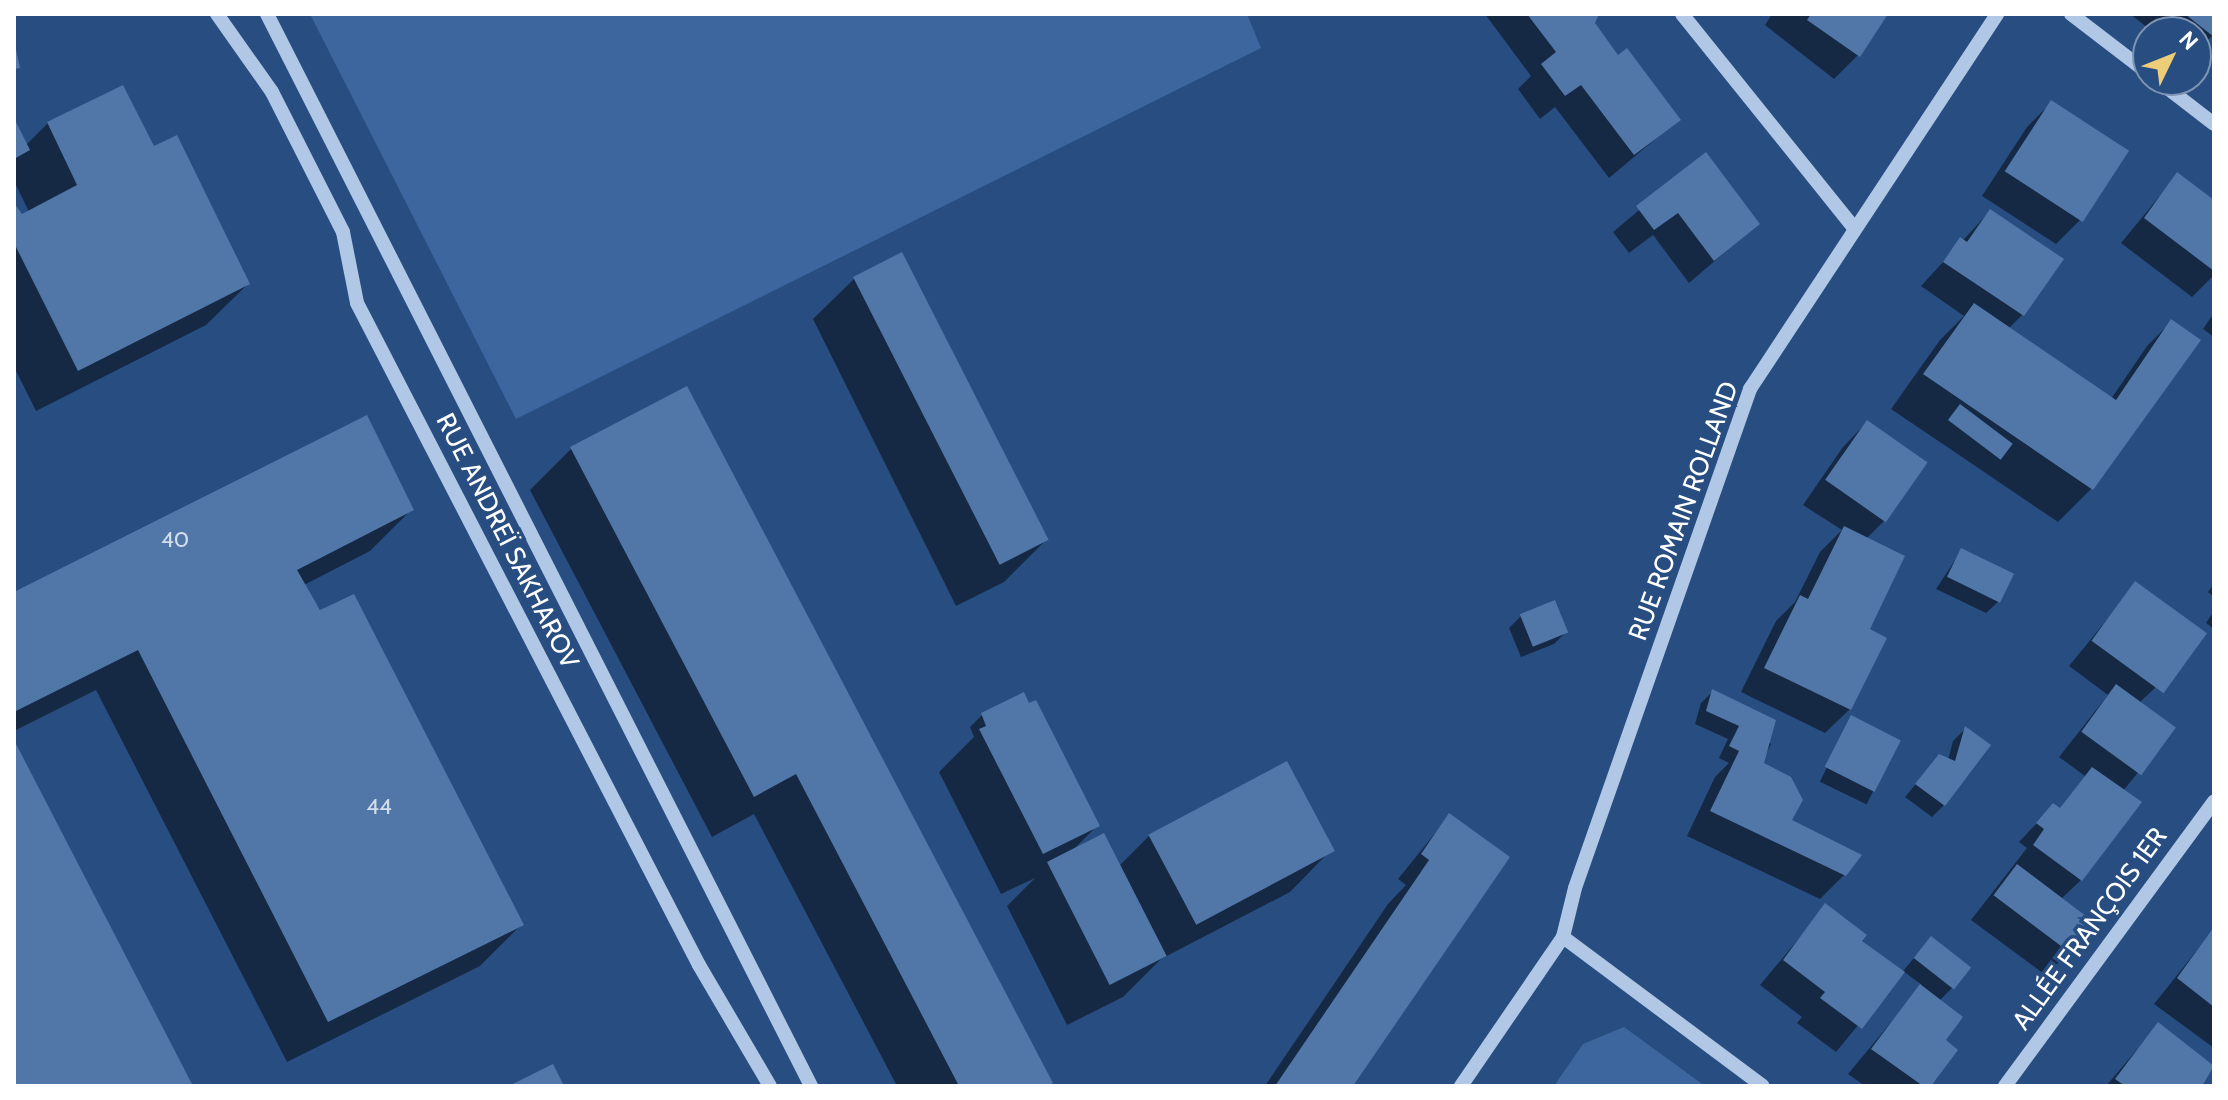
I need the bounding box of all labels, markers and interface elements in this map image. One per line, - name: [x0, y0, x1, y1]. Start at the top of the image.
- north arrow: [2132, 16, 2212, 96]
- text: N: [2173, 26, 2204, 56]
- street label: RUE ROMAIN ROLLAND: [1623, 377, 1745, 645]
- street label: RUE ANDREÏ SAKHAROV: [429, 408, 585, 674]
- house number: 40: [161, 527, 189, 553]
- house number: 44: [366, 794, 392, 820]
- street label: ALLÉE FRANÇOIS 1ER: [2006, 822, 2174, 1036]

